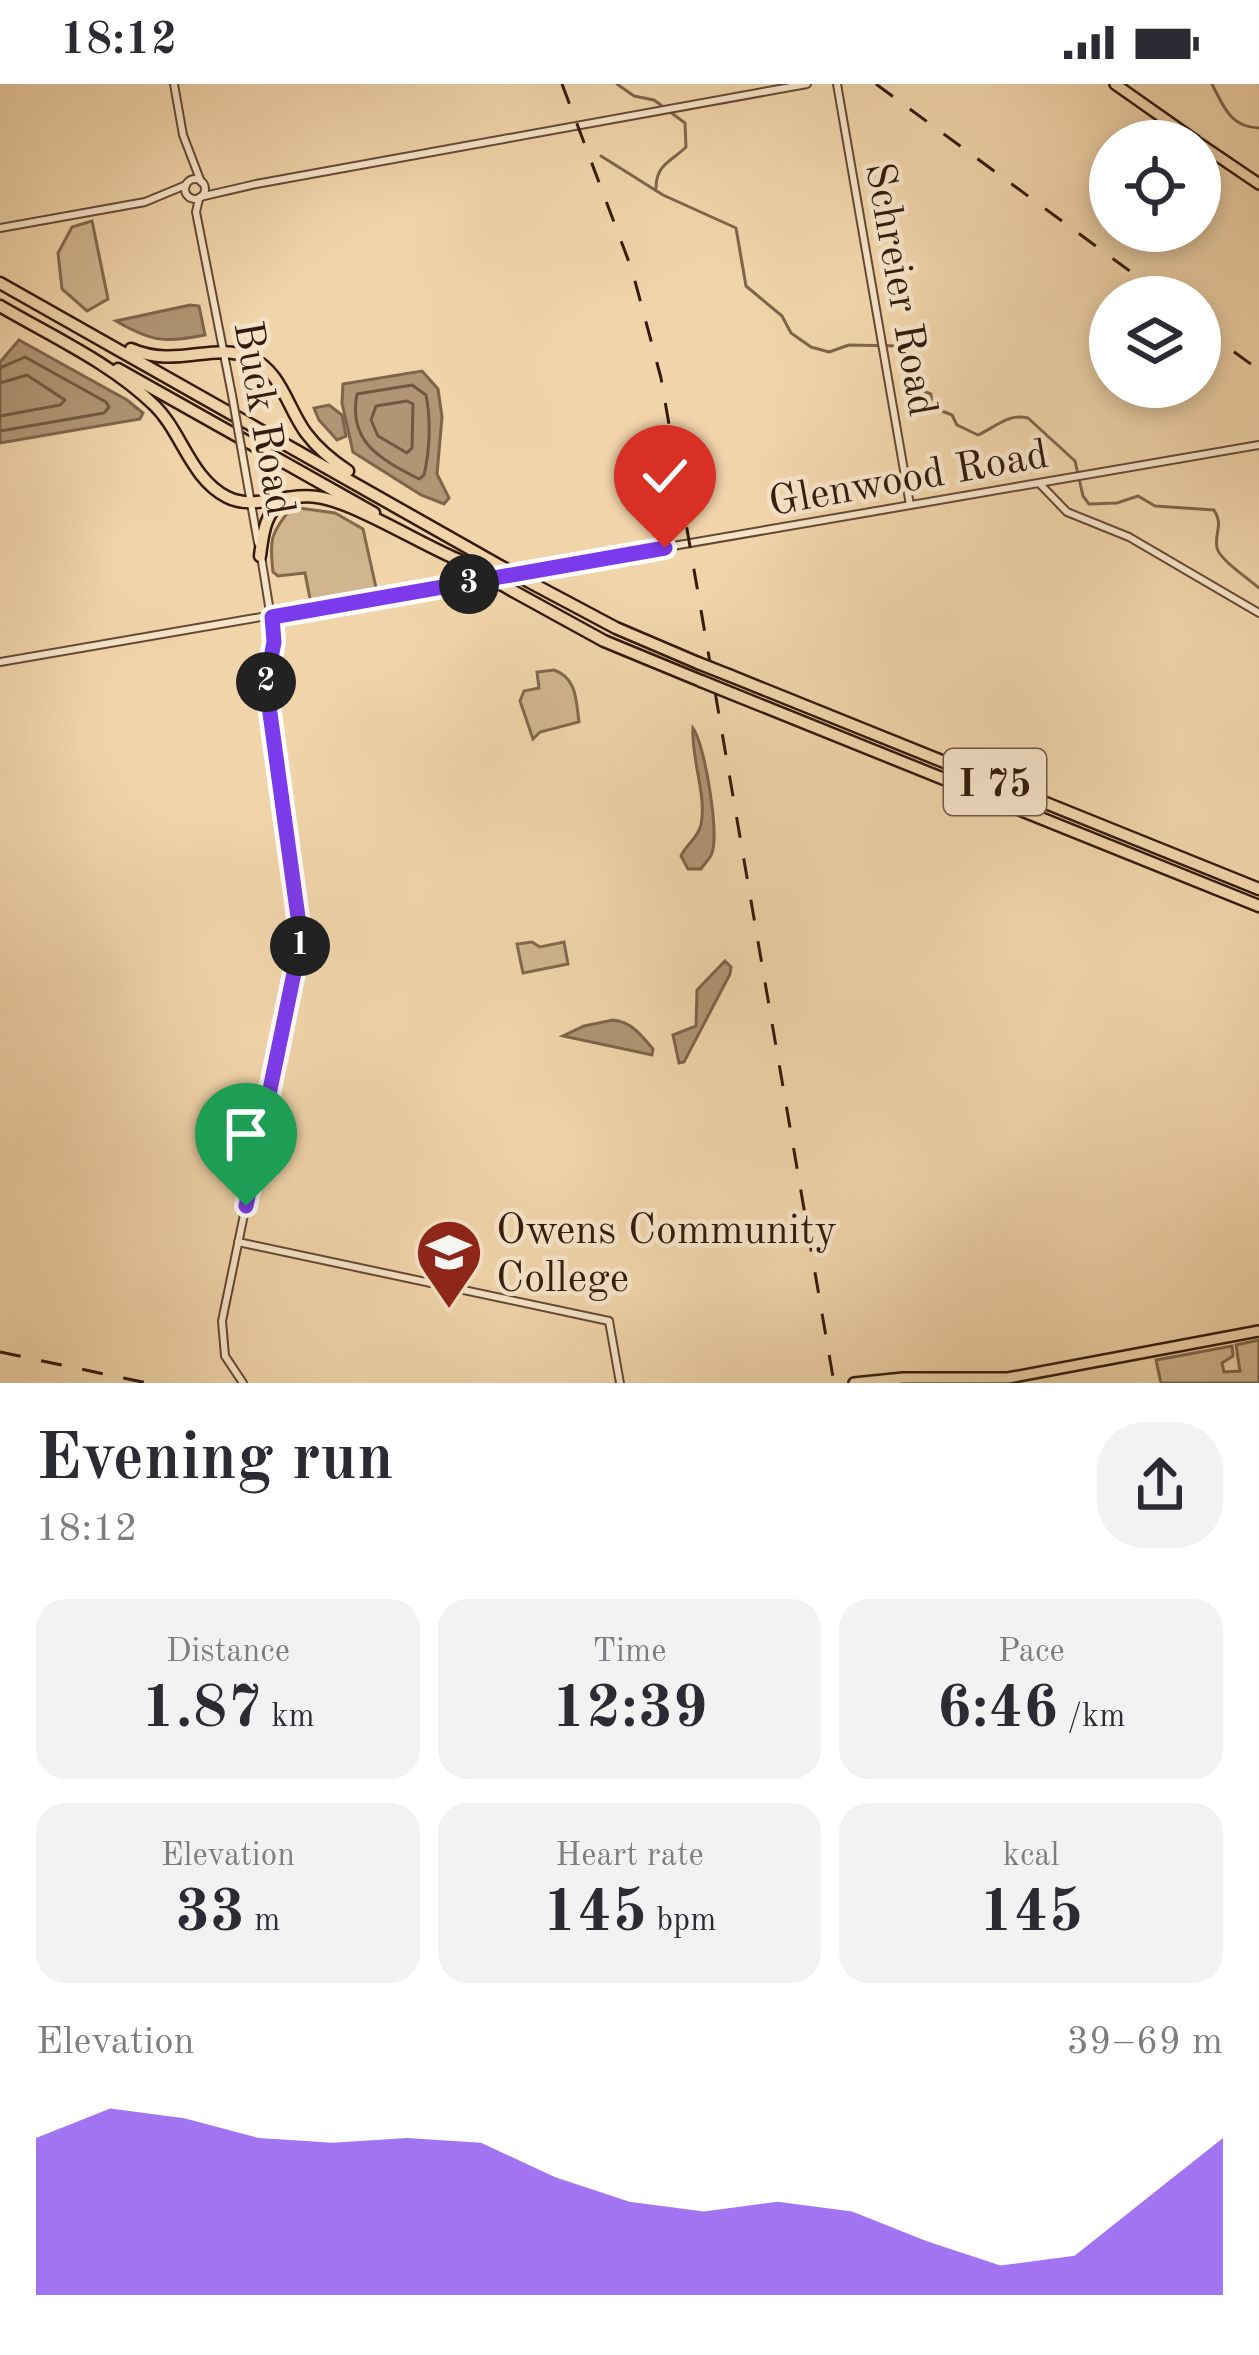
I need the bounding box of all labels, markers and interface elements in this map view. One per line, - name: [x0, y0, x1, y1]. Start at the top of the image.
- text: 18:12: [60, 19, 177, 64]
- map controls: [1089, 120, 1221, 408]
- button: locate: [1089, 120, 1221, 252]
- street label: Schreier Road: [856, 160, 942, 420]
- button: layers: [1089, 276, 1221, 408]
- street label: Buck Road: [224, 318, 300, 519]
- pin: [614, 425, 716, 548]
- street label: Glenwood Road: [766, 435, 1052, 525]
- icon: check: [632, 443, 698, 509]
- pin: 3: [439, 554, 499, 614]
- text: 3: [459, 567, 479, 600]
- pin: 2: [236, 652, 296, 712]
- text: 2: [256, 665, 276, 698]
- road number: I 75: [944, 749, 1046, 815]
- pin: 1: [270, 916, 330, 976]
- text: 1: [290, 929, 310, 962]
- pin: [195, 1083, 297, 1206]
- icon: arrive: [213, 1101, 279, 1167]
- place label: Owens Community College: [496, 1211, 837, 1301]
- school or university icon: Owens Community College: [414, 1217, 484, 1311]
- button: share: [1097, 1422, 1223, 1548]
- text: Evening run: [36, 1428, 394, 1494]
- text: 18:12: [36, 1510, 137, 1549]
- text: Distance: [166, 1636, 290, 1669]
- text: Time: [593, 1636, 666, 1669]
- text: Pace: [998, 1636, 1065, 1669]
- text: 1.87: [141, 1680, 262, 1740]
- text: 12:39: [551, 1680, 707, 1740]
- text: 6:46: [937, 1680, 1058, 1740]
- text: km: [262, 1701, 315, 1734]
- text: /km: [1058, 1701, 1125, 1734]
- text: Elevation: [161, 1840, 295, 1873]
- text: Heart rate: [555, 1840, 704, 1873]
- text: kcal: [1003, 1840, 1060, 1873]
- text: 33: [175, 1884, 245, 1944]
- text: 145: [543, 1884, 647, 1944]
- text: 145: [979, 1884, 1083, 1944]
- text: m: [245, 1905, 280, 1938]
- text: bpm: [647, 1905, 716, 1938]
- text: Elevation: [36, 2023, 195, 2062]
- text: 39–69 m: [1066, 2023, 1223, 2062]

